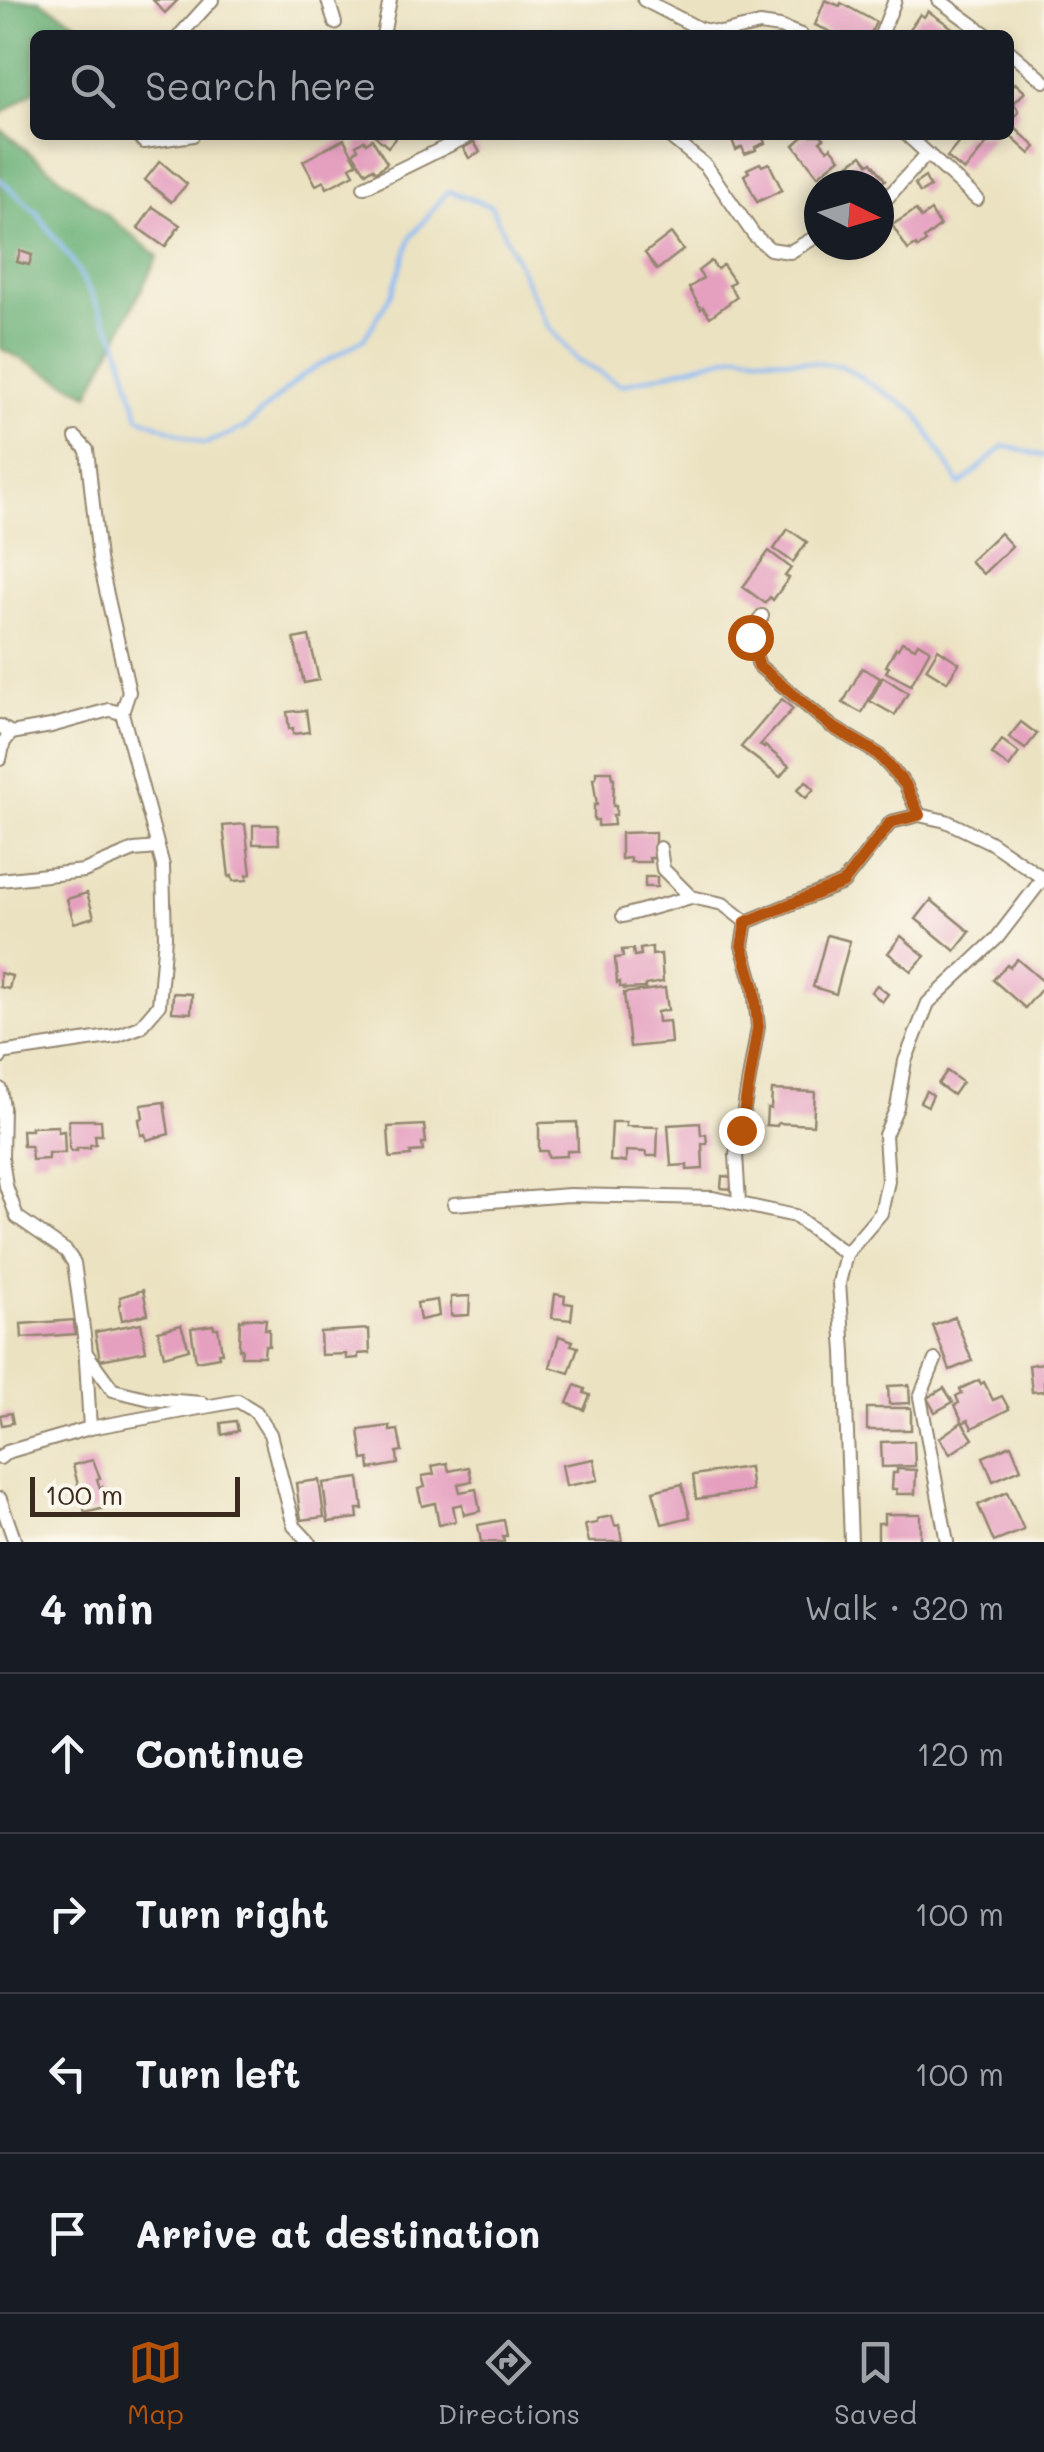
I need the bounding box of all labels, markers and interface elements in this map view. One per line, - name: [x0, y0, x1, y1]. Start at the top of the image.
- search box: [30, 30, 1014, 140]
- icon: search: [65, 58, 120, 113]
- text: Search here: [145, 60, 376, 110]
- north arrow: [804, 170, 894, 260]
- route start: [728, 615, 774, 661]
- route end: [719, 1108, 765, 1154]
- scale bar: [30, 1472, 240, 1516]
- text: 100 m: [45, 1476, 123, 1512]
- text: 4 min: [40, 1580, 153, 1635]
- text: Walk · 320 m: [804, 1586, 1004, 1628]
- icon: ahead: [40, 1726, 95, 1781]
- text: Continue: [135, 1728, 304, 1778]
- text: 120 m: [916, 1732, 1004, 1774]
- icon: right: [40, 1886, 95, 1941]
- text: Turn right: [135, 1888, 329, 1938]
- text: 100 m: [914, 1892, 1004, 1934]
- icon: left: [40, 2046, 95, 2101]
- text: Turn left: [135, 2048, 301, 2098]
- text: 100 m: [914, 2052, 1004, 2094]
- icon: arrive: [40, 2206, 95, 2261]
- text: Arrive at destination: [135, 2208, 540, 2258]
- tab: Map: [127, 2335, 184, 2431]
- tab: Directions: [438, 2335, 580, 2431]
- tab: Saved: [834, 2335, 917, 2431]

